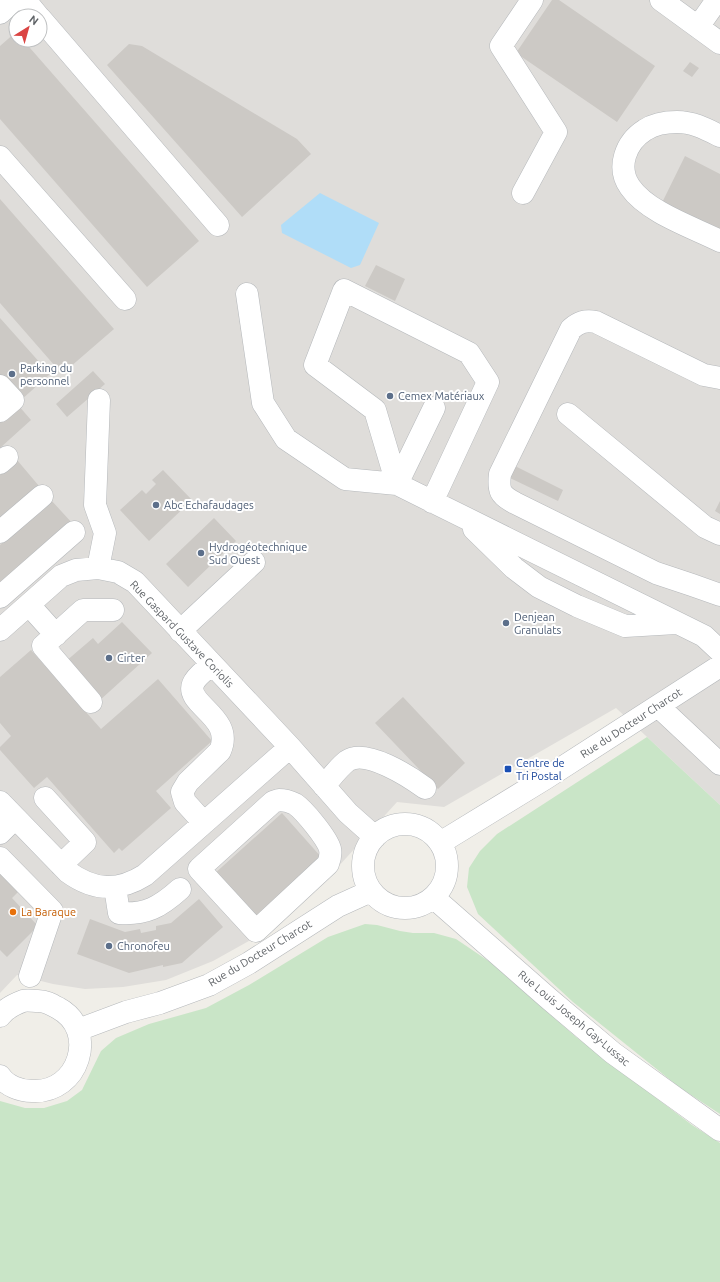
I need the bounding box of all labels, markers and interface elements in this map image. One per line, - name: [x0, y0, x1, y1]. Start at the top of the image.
- north arrow: [8, 8, 48, 48]
- text: N: [27, 13, 41, 27]
- place label: Parking du personnel: [20, 362, 72, 387]
- marker: Parking du personnel: [7, 369, 17, 379]
- place label: Cemex Matériaux: [398, 390, 485, 402]
- marker: Cemex Matériaux: [385, 391, 395, 401]
- place label: Abc Echafaudages: [164, 499, 254, 511]
- marker: Abc Echafaudages: [151, 500, 161, 510]
- place label: Hydrogéotechnique Sud Ouest: [209, 541, 307, 566]
- marker: Hydrogéotechnique Sud Ouest: [196, 548, 206, 558]
- street label: Rue Gaspard Gustave Coriolis: [128, 578, 236, 690]
- place label: Denjean Granulats: [514, 611, 562, 636]
- marker: Denjean Granulats: [501, 618, 511, 628]
- place label: Cirter: [117, 652, 146, 664]
- marker: Cirter: [104, 653, 114, 663]
- street label: Rue du Docteur Charcot: [578, 685, 684, 760]
- place label: Centre de Tri Postal: [516, 757, 565, 782]
- marker: Centre de Tri Postal: [503, 764, 513, 774]
- place label: La Baraque: [21, 906, 76, 918]
- marker: La Baraque: [8, 907, 18, 917]
- street label: Rue du Docteur Charcot: [206, 917, 314, 989]
- place label: Chronofeu: [117, 940, 170, 952]
- marker: Chronofeu: [104, 941, 114, 951]
- street label: Rue Louis Joseph Gay-Lussac: [516, 968, 632, 1068]

